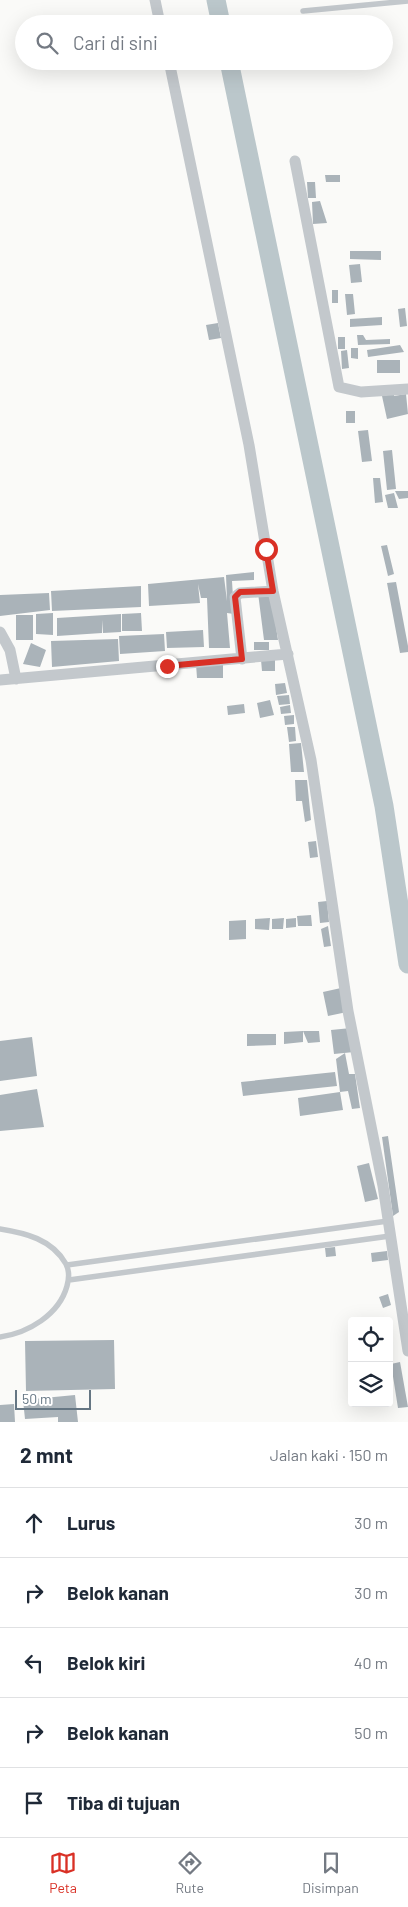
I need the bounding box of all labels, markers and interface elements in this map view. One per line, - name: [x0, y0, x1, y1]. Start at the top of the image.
- search box: [15, 15, 393, 70]
- icon: search: [33, 29, 61, 57]
- text: Cari di sini: [73, 31, 158, 54]
- route start: [255, 538, 278, 561]
- route end: [156, 655, 179, 678]
- map controls: [348, 1317, 393, 1407]
- button: locate: [348, 1317, 393, 1362]
- button: layers: [348, 1362, 393, 1407]
- scale bar: [15, 1387, 91, 1410]
- text: 50 m: [22, 1390, 51, 1407]
- text: 2 mnt: [20, 1442, 73, 1467]
- text: Jalan kaki · 150 m: [270, 1445, 388, 1464]
- icon: ahead: [20, 1509, 48, 1537]
- text: Lurus: [67, 1511, 115, 1534]
- text: 30 m: [354, 1513, 388, 1532]
- icon: right: [20, 1579, 48, 1607]
- text: Belok kanan: [67, 1581, 169, 1604]
- text: 30 m: [354, 1583, 388, 1602]
- icon: left: [20, 1649, 48, 1677]
- text: Belok kiri: [67, 1651, 145, 1674]
- text: 40 m: [354, 1653, 388, 1672]
- icon: right: [20, 1719, 48, 1747]
- text: Belok kanan: [67, 1721, 169, 1744]
- text: 50 m: [354, 1723, 388, 1742]
- icon: arrive: [20, 1789, 48, 1817]
- text: Tiba di tujuan: [67, 1791, 180, 1814]
- tab: Peta: [49, 1849, 77, 1896]
- tab: Rute: [176, 1849, 204, 1896]
- tab: Disimpan: [302, 1849, 359, 1896]

